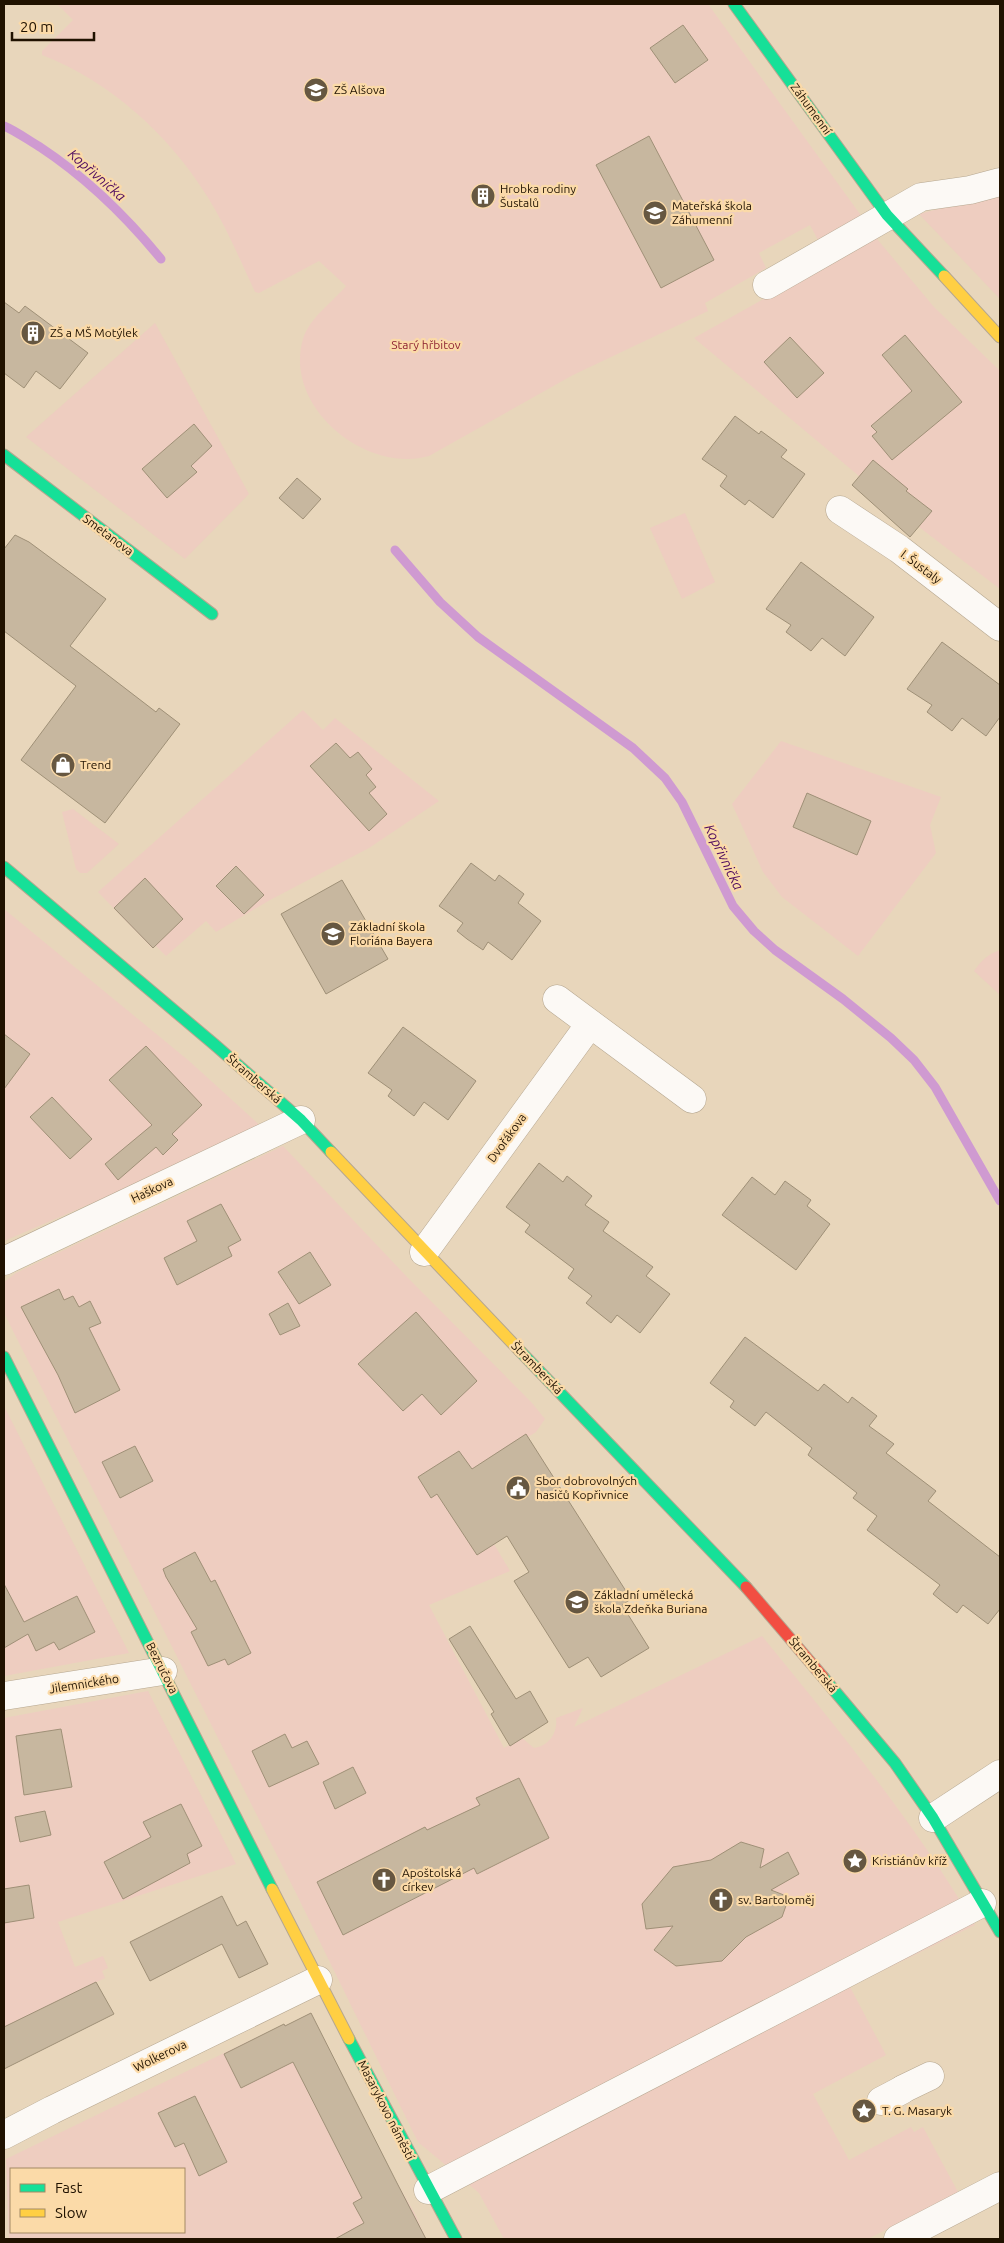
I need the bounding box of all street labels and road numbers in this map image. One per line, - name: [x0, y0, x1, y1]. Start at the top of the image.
- street label: Záhumenní: [788, 81, 835, 138]
- street label: Smetanova: [80, 511, 136, 558]
- street label: I. Šustaly: [899, 547, 944, 586]
- street label: Štramberská: [225, 1052, 284, 1106]
- street label: Dvořákova: [485, 1111, 529, 1165]
- street label: Haškova: [129, 1174, 175, 1205]
- street label: Štramberská: [509, 1339, 566, 1397]
- street label: Štramberská: [787, 1635, 840, 1695]
- street label: Bezručova: [144, 1640, 181, 1696]
- street label: Jilemnického: [48, 1672, 120, 1695]
- street label: Wolkerova: [131, 2037, 188, 2074]
- street label: Masarykovo náměstí: [356, 2058, 418, 2163]

